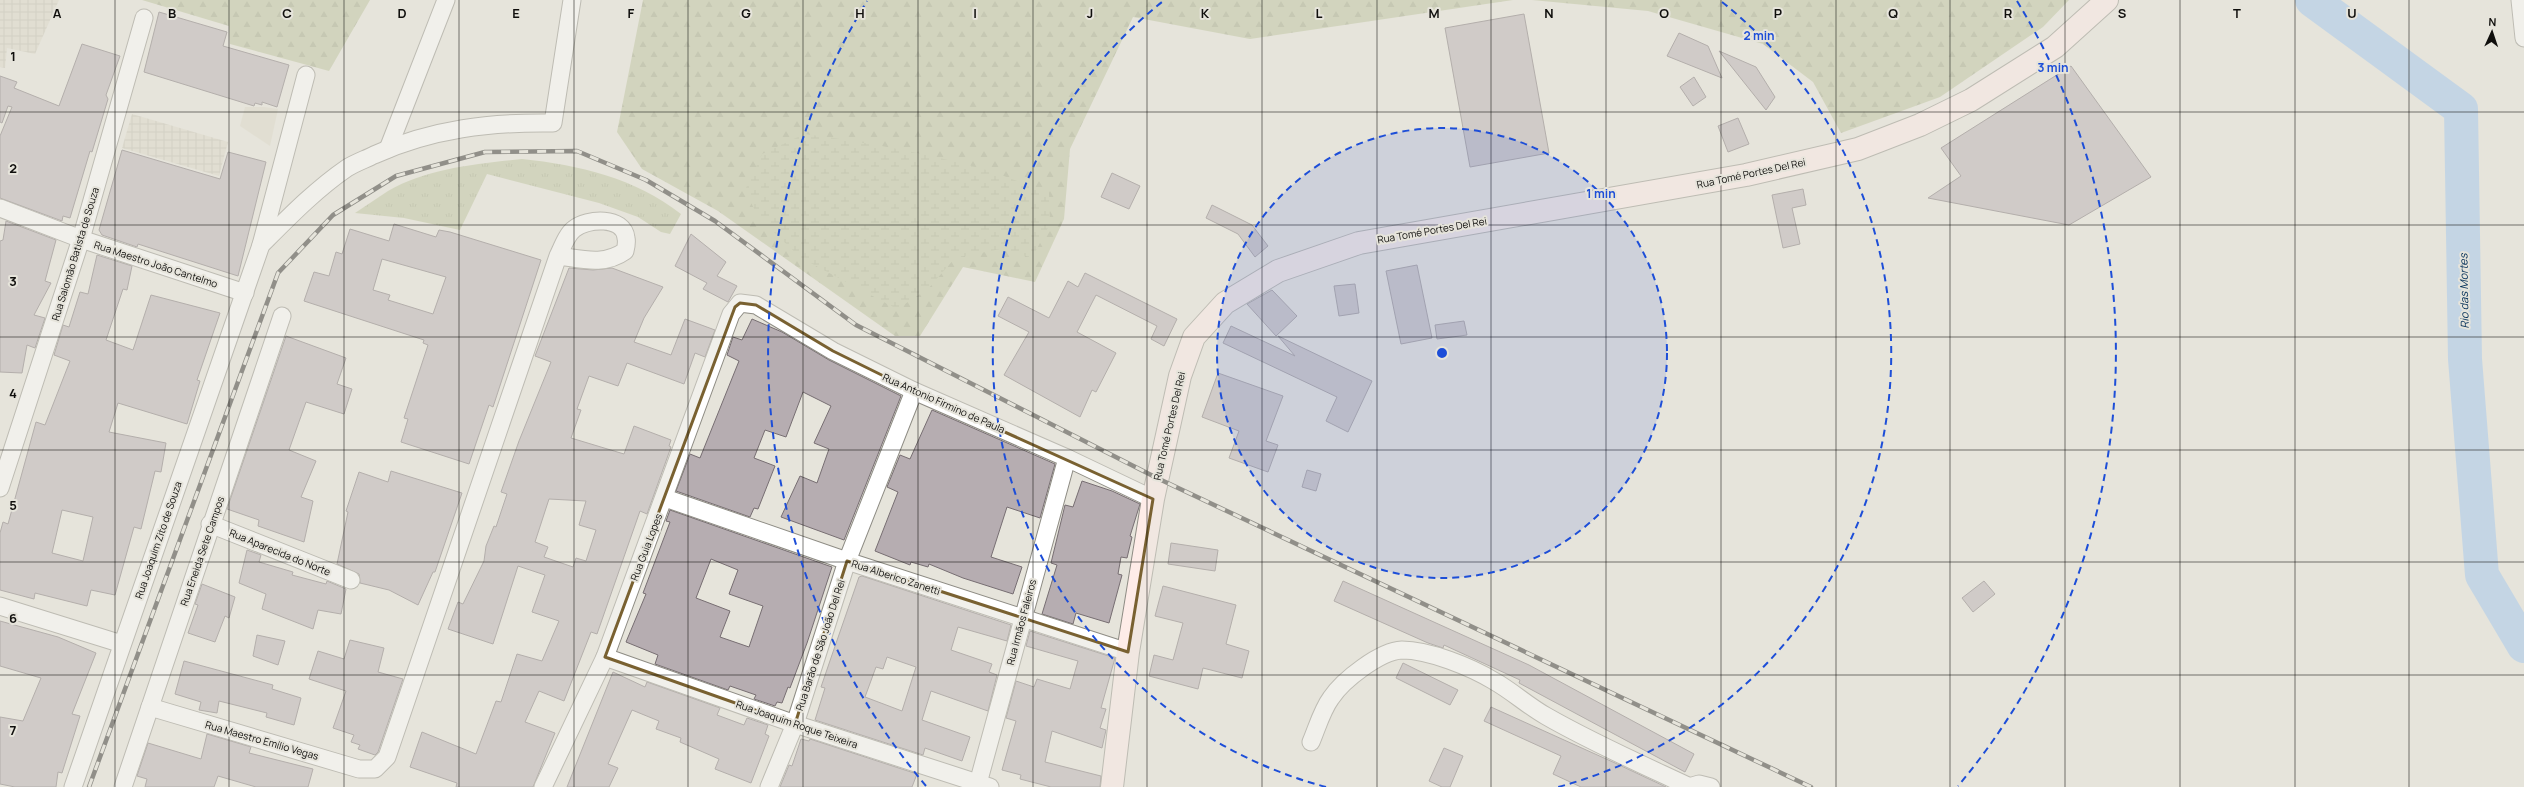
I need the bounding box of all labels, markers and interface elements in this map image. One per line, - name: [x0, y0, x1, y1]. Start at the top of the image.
- text: A: [53, 4, 62, 22]
- text: B: [168, 4, 176, 22]
- text: C: [282, 4, 292, 22]
- text: D: [397, 4, 407, 22]
- text: E: [512, 4, 520, 22]
- text: F: [628, 4, 635, 22]
- text: G: [741, 4, 751, 22]
- text: H: [855, 4, 865, 22]
- text: I: [973, 4, 977, 22]
- text: J: [1087, 4, 1093, 22]
- text: K: [1201, 4, 1210, 22]
- text: L: [1316, 4, 1323, 22]
- text: M: [1428, 4, 1440, 22]
- text: N: [1544, 4, 1554, 22]
- text: O: [1659, 4, 1669, 22]
- text: P: [1774, 4, 1782, 22]
- text: Q: [1888, 4, 1898, 22]
- text: R: [2004, 4, 2013, 22]
- text: S: [2118, 4, 2127, 22]
- text: T: [2233, 4, 2241, 22]
- text: U: [2347, 4, 2357, 22]
- north arrow: [2472, 12, 2512, 52]
- text: N: [2488, 14, 2497, 29]
- text: 2 min: [1743, 27, 1775, 44]
- text: 1: [10, 47, 16, 65]
- text: 3 min: [2037, 59, 2069, 76]
- street label: Rua Tomé Portes Del Rei: [1695, 155, 1807, 191]
- text: 2: [9, 159, 17, 177]
- text: 1 min: [1586, 185, 1616, 202]
- street label: Rua Salomão Batista de Souza: [48, 186, 102, 322]
- street label: Rua Tomé Portes Del Rei: [1376, 213, 1488, 247]
- street label: Rua Maestro João Cantelmo: [92, 237, 220, 291]
- water label: Rio das Mortes: [2455, 252, 2472, 329]
- text: 3: [9, 272, 17, 290]
- centre of rings: [1435, 346, 1449, 360]
- street label: Rua Antonio Firmino de Paula: [881, 370, 1007, 436]
- street label: Rua Tomé Portes Del Rei: [1150, 370, 1188, 482]
- text: 4: [9, 384, 17, 402]
- street label: Rua Joaquim Zito de Souza: [131, 480, 185, 600]
- street label: Rua Eneida Sete Campos: [177, 494, 227, 608]
- text: 5: [9, 496, 17, 514]
- street label: Rua Guia Lopes: [627, 511, 665, 583]
- street label: Rua Aparecida do Norte: [227, 525, 333, 579]
- street label: Rua Alberico Zanetti: [850, 556, 942, 598]
- street label: Rua Irmãos Faleiros: [1003, 577, 1039, 667]
- street label: Rua Barão de São João Del Rei: [792, 578, 848, 712]
- text: 6: [9, 609, 17, 627]
- street label: Rua Joaquim Roque Teixeira: [734, 697, 860, 751]
- street label: Rua Maestro Emílio Vegas: [204, 717, 320, 763]
- text: 7: [10, 721, 17, 739]

